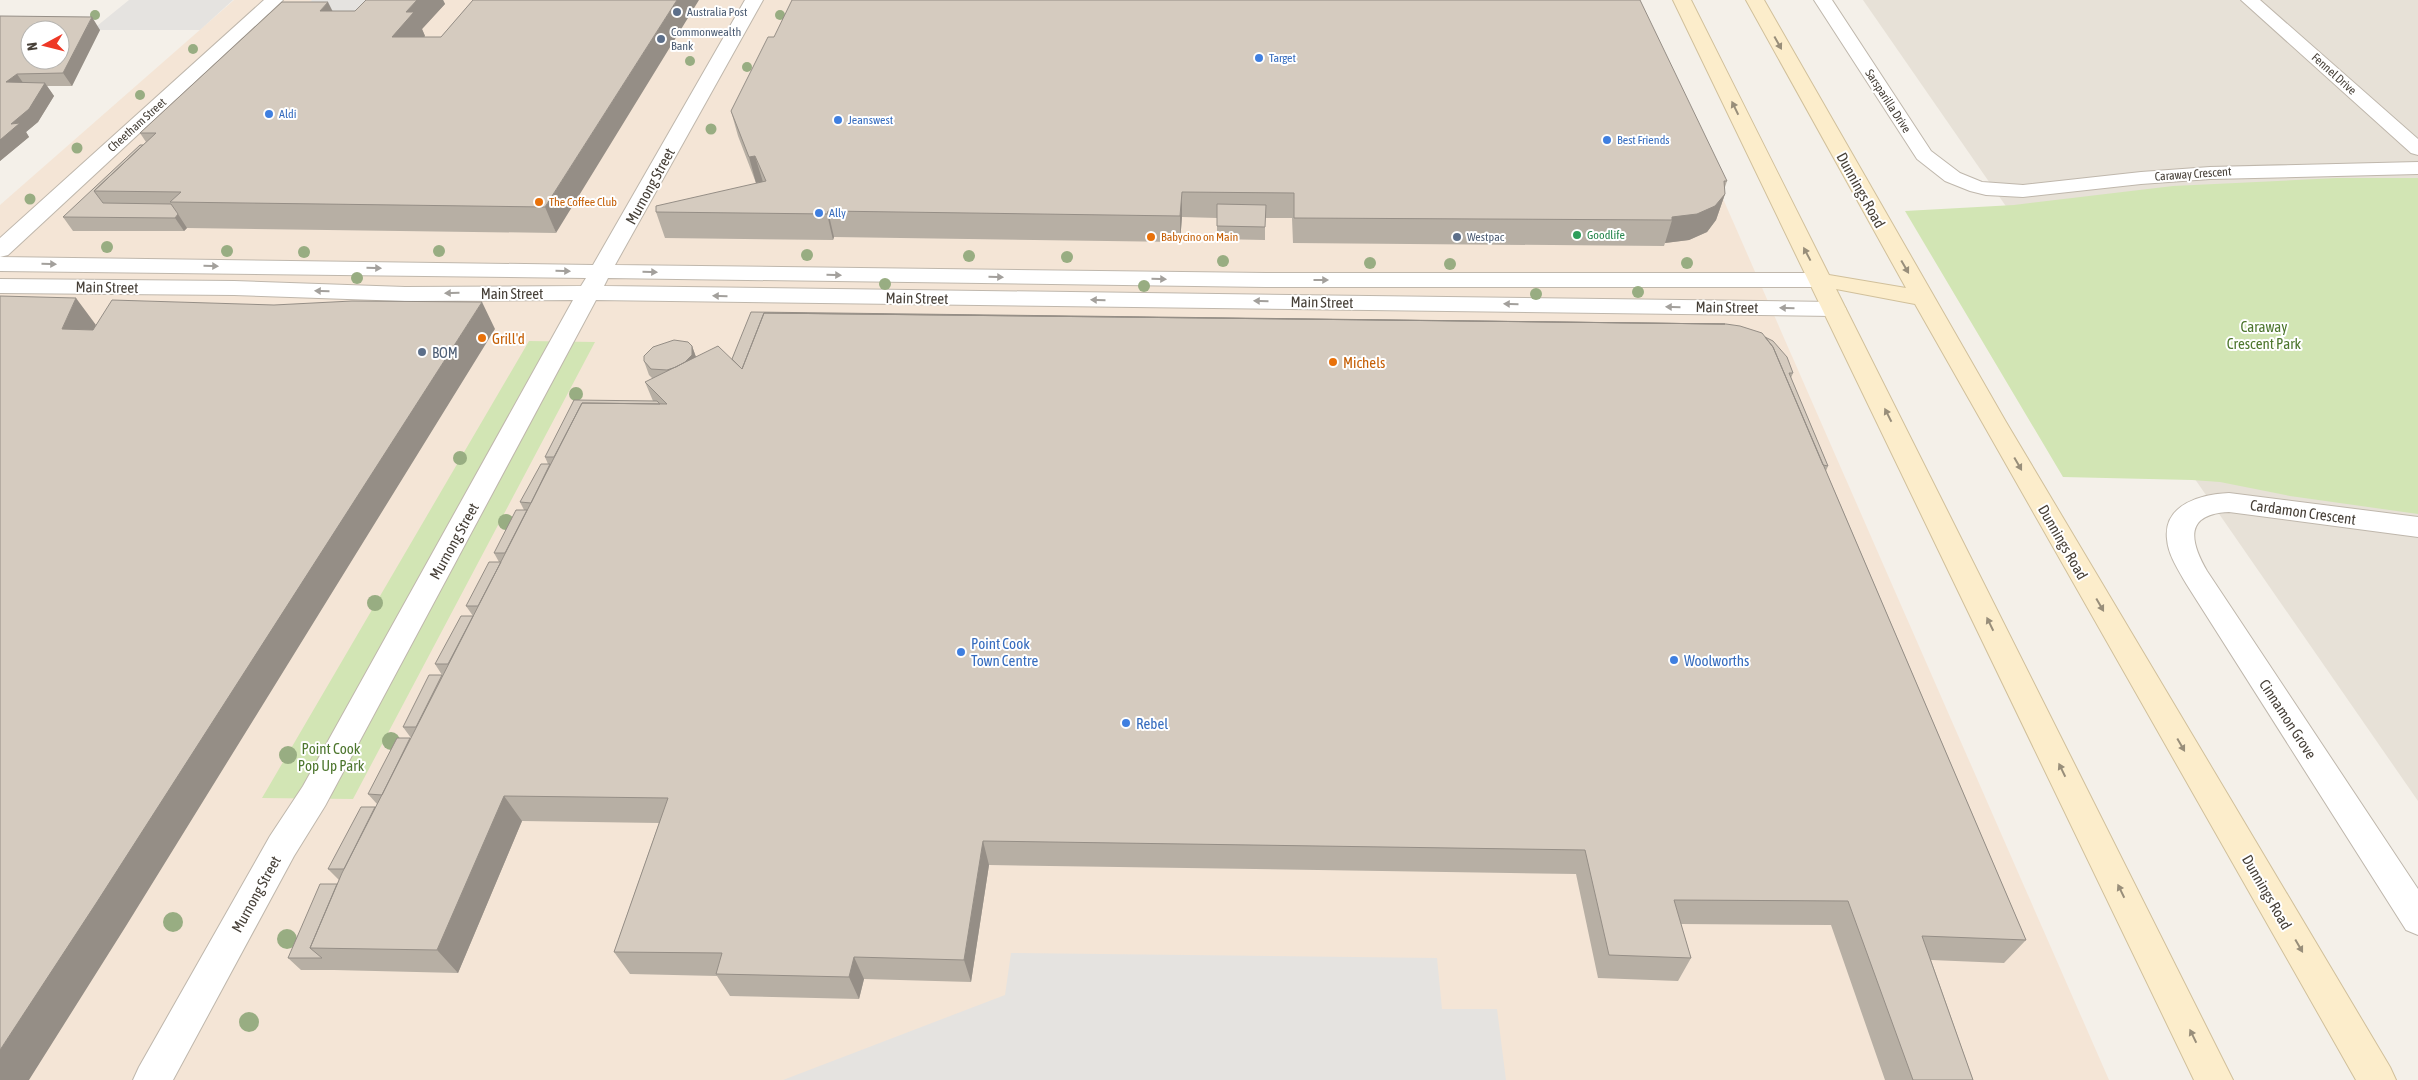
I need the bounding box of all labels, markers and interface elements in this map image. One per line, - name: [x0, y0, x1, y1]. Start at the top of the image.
- place label: Australia Post: [687, 5, 748, 19]
- marker: Australia Post: [671, 6, 683, 18]
- north arrow: [20, 20, 70, 70]
- place label: Commonwealth Bank: [671, 25, 741, 53]
- marker: Commonwealth Bank: [655, 33, 667, 45]
- one-way arrow: [1774, 36, 1783, 49]
- text: N: [24, 42, 41, 52]
- street label: Fennel Drive: [2309, 50, 2359, 98]
- place label: Target: [1269, 51, 1297, 65]
- marker: Target: [1253, 52, 1265, 64]
- street label: Sarsparilla Drive: [1862, 67, 1914, 135]
- street label: Cheetham Street: [105, 95, 169, 155]
- one-way arrow: [1731, 101, 1739, 116]
- place label: Aldi: [279, 107, 296, 121]
- marker: Aldi: [263, 108, 275, 120]
- place label: Jeanswest: [848, 113, 894, 127]
- marker: Jeanswest: [832, 114, 844, 126]
- place label: Best Friends: [1617, 133, 1670, 147]
- marker: Best Friends: [1601, 134, 1613, 146]
- street label: Murnong Street: [622, 145, 678, 227]
- street label: Dunnings Road: [1833, 149, 1889, 231]
- street label: Caraway Crescent: [2154, 164, 2232, 184]
- place label: The Coffee Club: [549, 195, 617, 209]
- marker: The Coffee Club: [533, 196, 545, 208]
- place label: Ally: [829, 206, 846, 220]
- marker: Ally: [813, 207, 825, 219]
- place label: Goodlife: [1587, 228, 1625, 242]
- marker: Goodlife: [1571, 229, 1583, 241]
- place label: Babycino on Main: [1161, 230, 1238, 244]
- place label: Westpac: [1467, 230, 1505, 244]
- marker: Babycino on Main: [1145, 231, 1157, 243]
- marker: Westpac: [1451, 231, 1463, 243]
- one-way arrow: [1803, 247, 1811, 261]
- one-way arrow: [41, 260, 57, 268]
- one-way arrow: [1900, 260, 1909, 274]
- one-way arrow: [203, 262, 219, 270]
- one-way arrow: [366, 264, 382, 272]
- one-way arrow: [556, 267, 572, 275]
- one-way arrow: [643, 269, 659, 277]
- one-way arrow: [826, 271, 842, 279]
- one-way arrow: [989, 273, 1005, 281]
- one-way arrow: [1151, 275, 1167, 283]
- one-way arrow: [1314, 276, 1330, 284]
- street label: Main Street: [75, 278, 139, 296]
- street label: Main Street: [481, 285, 543, 302]
- one-way arrow: [314, 287, 330, 295]
- one-way arrow: [444, 289, 460, 297]
- street label: Main Street: [885, 289, 949, 307]
- one-way arrow: [712, 292, 728, 300]
- street label: Main Street: [1290, 293, 1354, 311]
- one-way arrow: [1090, 295, 1106, 303]
- one-way arrow: [1252, 297, 1268, 305]
- street label: Main Street: [1695, 298, 1759, 316]
- one-way arrow: [1502, 300, 1518, 308]
- one-way arrow: [1665, 302, 1681, 310]
- one-way arrow: [1779, 304, 1795, 312]
- park label: Caraway Crescent Park: [2227, 318, 2302, 352]
- place label: Grill'd: [492, 330, 525, 347]
- marker: Grill'd: [476, 332, 488, 344]
- place label: BOM: [432, 344, 458, 361]
- marker: BOM: [416, 346, 428, 358]
- place label: Michels: [1343, 354, 1385, 371]
- marker: Michels: [1327, 356, 1339, 368]
- one-way arrow: [1884, 408, 1892, 422]
- one-way arrow: [2013, 458, 2022, 471]
- street label: Cardamon Crescent: [2249, 496, 2357, 528]
- street label: Murnong Street: [426, 500, 482, 582]
- street label: Dunnings Road: [2035, 502, 2091, 582]
- one-way arrow: [2095, 598, 2104, 611]
- one-way arrow: [1986, 617, 1994, 631]
- place label: Point Cook Town Centre: [971, 635, 1038, 669]
- marker: Point Cook Town Centre: [955, 646, 967, 658]
- place label: Woolworths: [1684, 652, 1749, 669]
- marker: Woolworths: [1668, 654, 1680, 666]
- street label: Cinnamon Grove: [2256, 676, 2320, 762]
- place label: Rebel: [1136, 715, 1168, 732]
- marker: Rebel: [1120, 717, 1132, 729]
- one-way arrow: [2177, 739, 2186, 752]
- park label: Point Cook Pop Up Park: [298, 740, 365, 774]
- one-way arrow: [2057, 763, 2065, 777]
- street label: Dunnings Road: [2239, 852, 2295, 932]
- street label: Murnong Street: [228, 853, 284, 935]
- one-way arrow: [2117, 883, 2125, 898]
- one-way arrow: [2294, 939, 2303, 953]
- one-way arrow: [2189, 1029, 2197, 1043]

